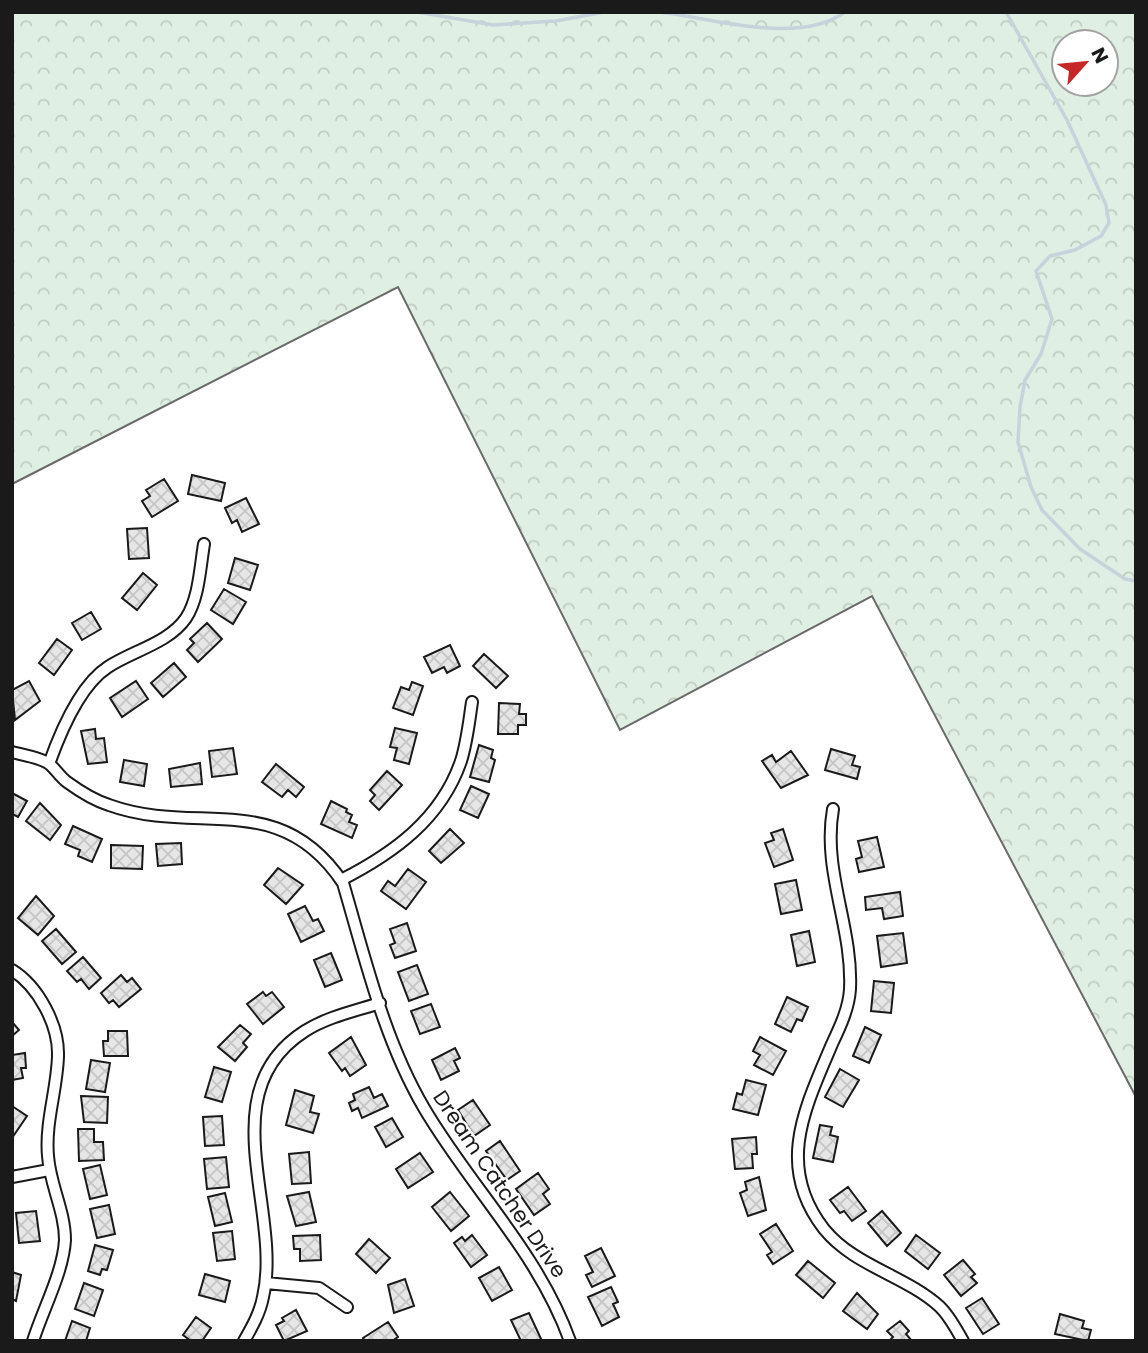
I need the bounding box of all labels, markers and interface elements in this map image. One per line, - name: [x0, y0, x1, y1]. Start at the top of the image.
- north arrow: [1050, 28, 1120, 98]
- text: N: [1084, 43, 1115, 68]
- street label: Dream Catcher Drive: [426, 1084, 574, 1284]

